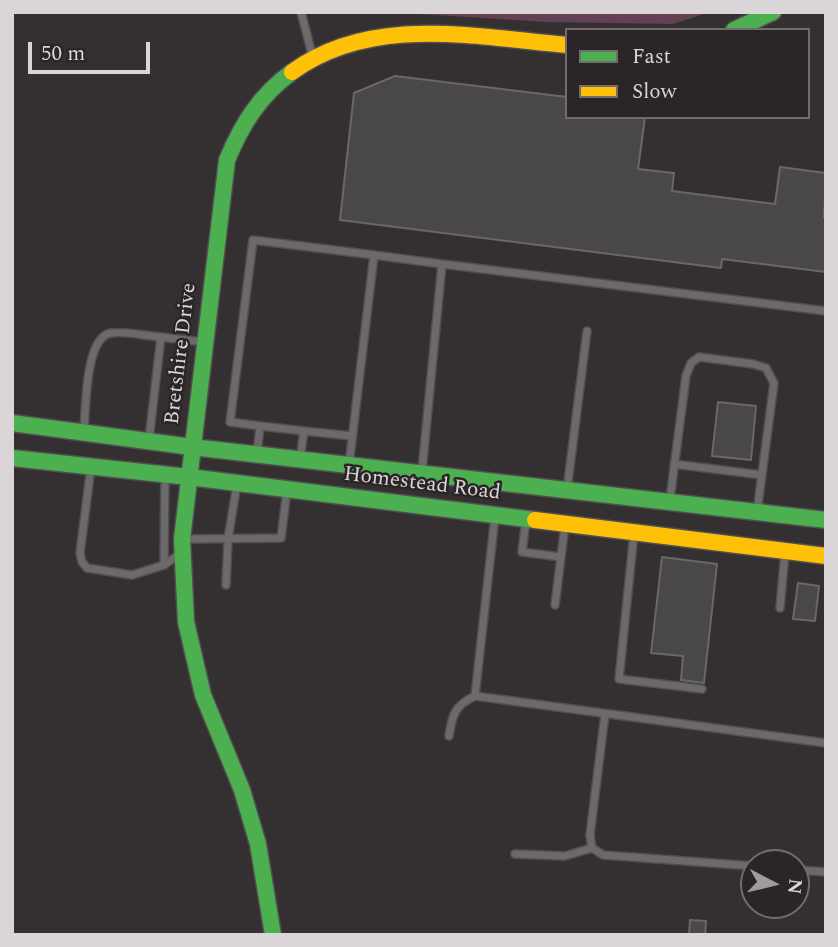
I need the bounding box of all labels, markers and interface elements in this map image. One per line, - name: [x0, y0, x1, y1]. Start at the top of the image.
- scale bar: [32, 28, 154, 72]
- legend: [565, 28, 810, 119]
- text: 50 m: [41, 38, 85, 70]
- text: Fast: [632, 41, 671, 73]
- text: Slow: [632, 76, 676, 108]
- street label: Bretshire Drive: [161, 282, 203, 426]
- street label: Homestead Road: [342, 463, 502, 507]
- north arrow: [740, 849, 810, 919]
- text: N: [779, 877, 810, 896]

